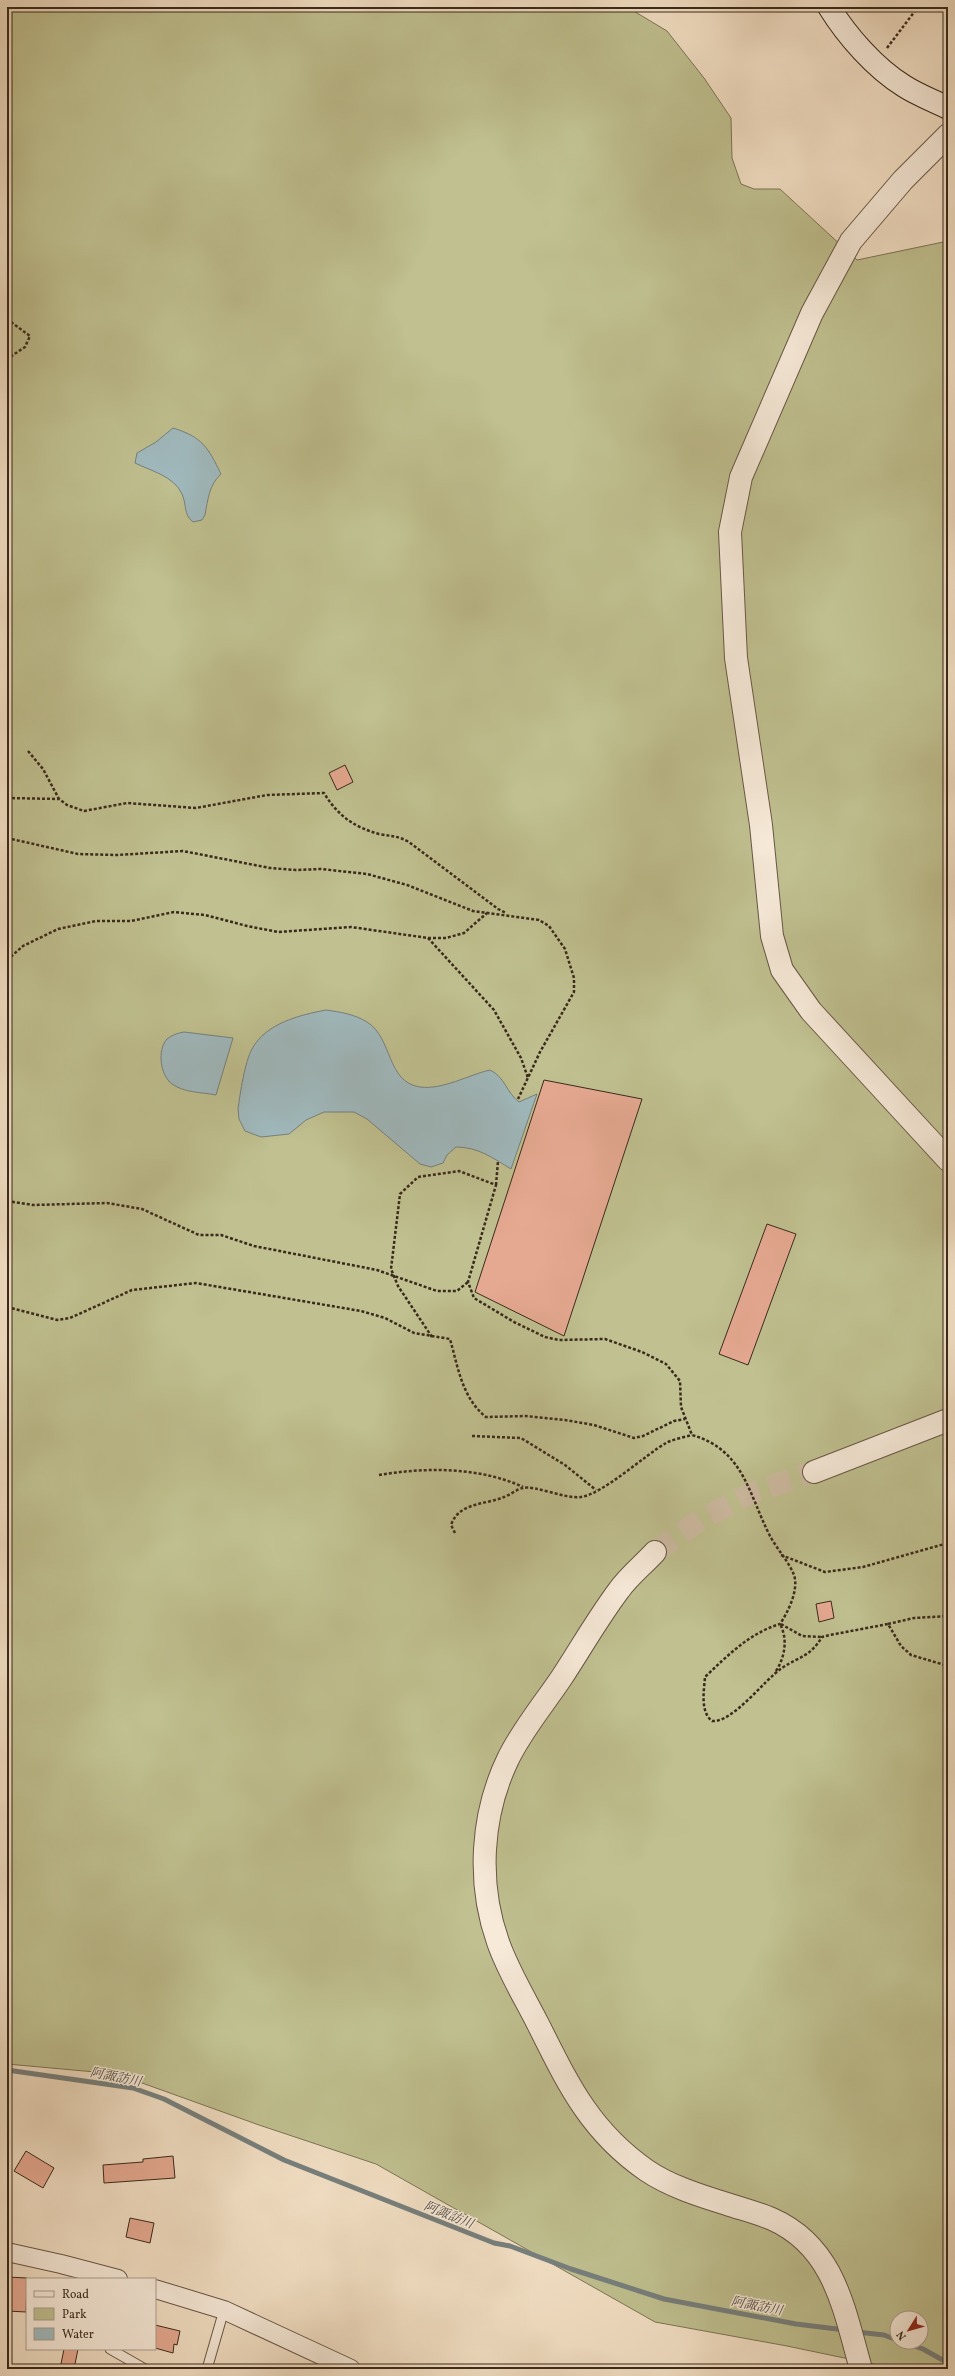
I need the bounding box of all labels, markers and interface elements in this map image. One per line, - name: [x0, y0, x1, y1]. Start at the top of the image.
- water label: 阿諏訪川: [88, 2064, 145, 2092]
- water label: 阿諏訪川: [421, 2198, 478, 2235]
- legend: [26, 2278, 156, 2350]
- text: Road: [62, 2287, 89, 2303]
- water label: 阿諏訪川: [729, 2293, 786, 2321]
- text: Park: [62, 2307, 87, 2323]
- north arrow: [889, 2310, 929, 2350]
- text: Water: [62, 2327, 94, 2343]
- text: N: [894, 2327, 911, 2343]

